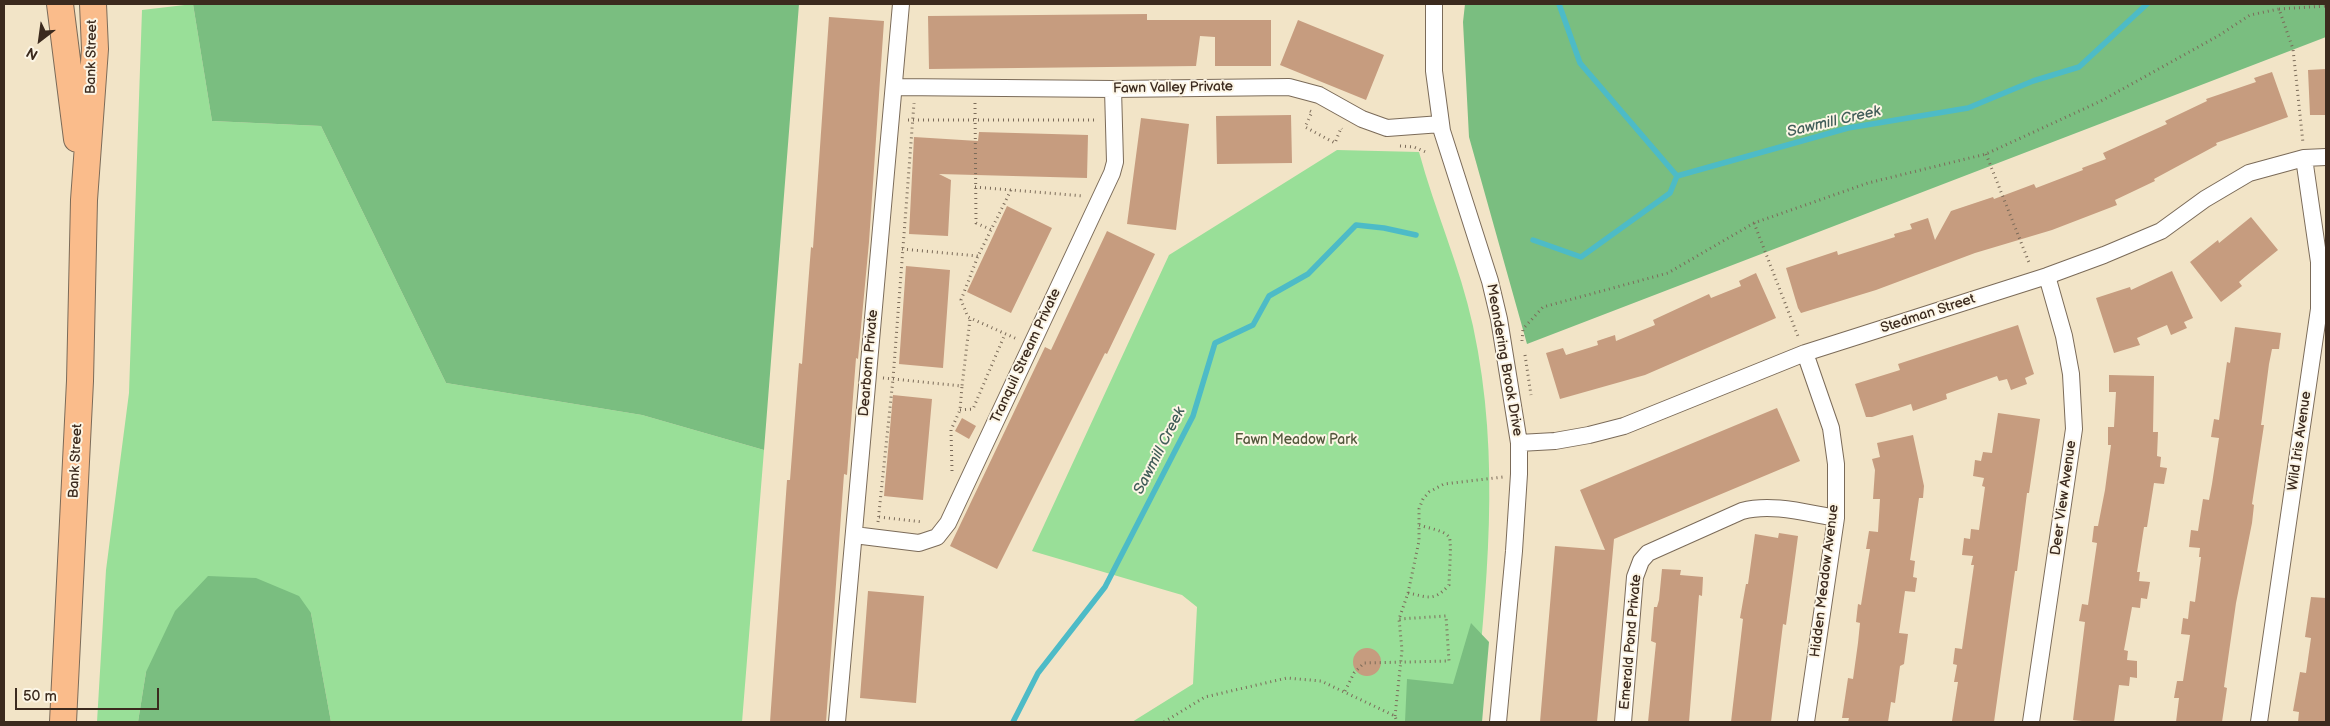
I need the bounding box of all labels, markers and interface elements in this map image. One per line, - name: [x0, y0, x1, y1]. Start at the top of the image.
- north arrow: [15, 15, 65, 65]
- street label: Bank Street: [83, 20, 101, 94]
- text: N: [23, 43, 41, 63]
- street label: Fawn Valley Private: [1113, 79, 1233, 97]
- water label: Sawmill Creek: [1785, 102, 1883, 142]
- street label: Meandering Brook Drive: [1482, 282, 1526, 438]
- street label: Tranquil Stream Private: [987, 286, 1065, 426]
- street label: Stedman Street: [1879, 291, 1977, 337]
- street label: Dearborn Private: [856, 309, 882, 417]
- street label: Wild Iris Avenue: [2285, 390, 2315, 492]
- water label: Sawmill Creek: [1130, 404, 1190, 498]
- street label: Bank Street: [66, 423, 86, 499]
- park label: Fawn Meadow Park: [1235, 432, 1357, 448]
- street label: Deer View Avenue: [2048, 439, 2080, 557]
- street label: Hidden Meadow Avenue: [1807, 504, 1843, 658]
- street label: Emerald Pond Private: [1617, 574, 1645, 710]
- scale bar: [18, 678, 161, 710]
- text: 50 m: [23, 687, 57, 706]

